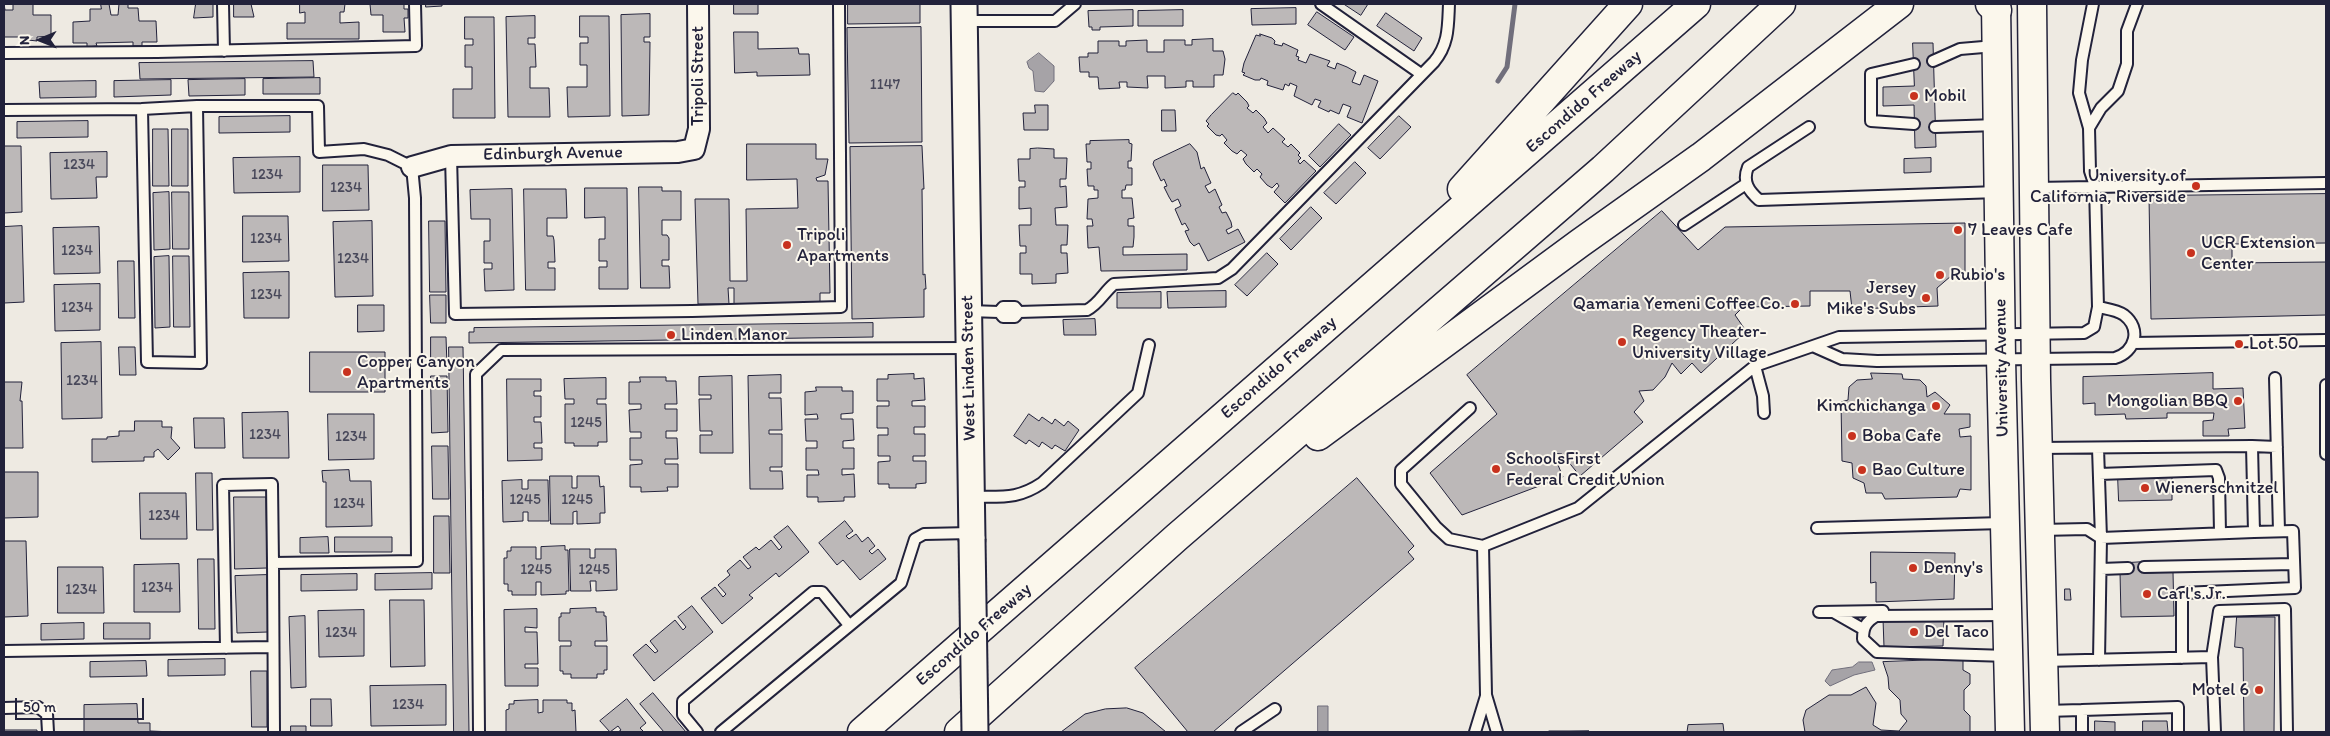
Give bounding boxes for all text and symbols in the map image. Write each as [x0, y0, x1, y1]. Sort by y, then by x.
north arrow [15, 15, 65, 65]
street label: Tripoli Street [687, 26, 709, 126]
text: N [16, 35, 33, 45]
street label: Escondido Freeway [1522, 46, 1646, 158]
house number: 1147 [870, 76, 900, 94]
place label: Mobil [1924, 85, 1966, 107]
marker: Mobil [1908, 90, 1920, 102]
street label: Edinburgh Avenue [483, 142, 623, 166]
house number: 1234 [63, 156, 95, 174]
place label: University of California, Riverside [2030, 165, 2186, 208]
house number: 1234 [251, 166, 283, 184]
house number: 1234 [330, 179, 362, 197]
marker: University of California, Riverside [2190, 180, 2202, 192]
place label: 7 Leaves Cafe [1968, 219, 2073, 241]
place label: Tripoli Apartments [797, 224, 889, 266]
marker: 7 Leaves Cafe [1952, 224, 1964, 236]
house number: 1234 [250, 230, 282, 248]
place label: UCR Extension Center [2201, 232, 2315, 274]
marker: Tripoli Apartments [781, 239, 793, 251]
house number: 1234 [61, 242, 93, 260]
marker: UCR Extension Center [2185, 247, 2197, 259]
house number: 1234 [337, 250, 369, 268]
place label: Rubio's [1950, 264, 2005, 286]
marker: Rubio's [1934, 269, 1946, 281]
place label: Jersey Mike's Subs [1827, 277, 1916, 320]
house number: 1234 [250, 286, 282, 304]
marker: Jersey Mike's Subs [1920, 292, 1932, 304]
place label: Qamaria Yemeni Coffee Co. [1573, 293, 1785, 315]
street label: West Linden Street [957, 295, 981, 441]
marker: Qamaria Yemeni Coffee Co. [1789, 298, 1801, 310]
street label: University Avenue [1990, 298, 2014, 438]
house number: 1234 [61, 299, 93, 317]
street label: Escondido Freeway [1217, 312, 1341, 424]
place label: Regency Theater- University Village [1632, 321, 1767, 364]
place label: Linden Manor [681, 324, 787, 346]
marker: Linden Manor [665, 329, 677, 341]
place label: Lot 50 [2249, 333, 2299, 355]
marker: Regency Theater- University Village [1616, 336, 1628, 348]
marker: Lot 50 [2233, 338, 2245, 350]
place label: Copper Canyon Apartments [357, 351, 475, 394]
marker: Copper Canyon Apartments [341, 366, 353, 378]
house number: 1234 [66, 372, 98, 390]
place label: Mongolian BBQ [2107, 390, 2228, 412]
place label: Kimchichanga [1817, 395, 1926, 417]
marker: Mongolian BBQ [2232, 395, 2244, 407]
marker: Kimchichanga [1930, 400, 1942, 412]
house number: 1245 [570, 414, 602, 432]
place label: Boba Cafe [1862, 425, 1941, 447]
house number: 1234 [249, 426, 281, 444]
house number: 1234 [335, 428, 367, 446]
marker: Boba Cafe [1846, 430, 1858, 442]
place label: SchoolsFirst Federal Credit Union [1506, 448, 1665, 490]
place label: Bao Culture [1872, 459, 1965, 481]
marker: SchoolsFirst Federal Credit Union [1490, 463, 1502, 475]
marker: Bao Culture [1856, 464, 1868, 476]
place label: Wienerschnitzel [2155, 477, 2278, 499]
marker: Wienerschnitzel [2139, 482, 2151, 494]
house number: 1245 [509, 491, 541, 509]
house number: 1245 [561, 491, 593, 509]
house number: 1234 [333, 495, 365, 513]
house number: 1234 [148, 507, 180, 525]
place label: Denny's [1923, 557, 1983, 579]
house number: 1245 [520, 561, 552, 579]
house number: 1245 [578, 561, 610, 579]
marker: Denny's [1907, 562, 1919, 574]
house number: 1234 [141, 579, 173, 597]
street label: Escondido Freeway [912, 579, 1036, 691]
house number: 1234 [65, 581, 97, 599]
place label: Carl's Jr. [2157, 583, 2226, 605]
marker: Carl's Jr. [2141, 588, 2153, 600]
place label: Del Taco [1924, 621, 1989, 643]
house number: 1234 [325, 624, 357, 642]
marker: Del Taco [1908, 626, 1920, 638]
place label: Motel 6 [2192, 679, 2249, 701]
marker: Motel 6 [2253, 684, 2265, 696]
scale bar [18, 688, 146, 720]
house number: 1234 [392, 696, 424, 714]
text: 50 m [23, 698, 56, 716]

